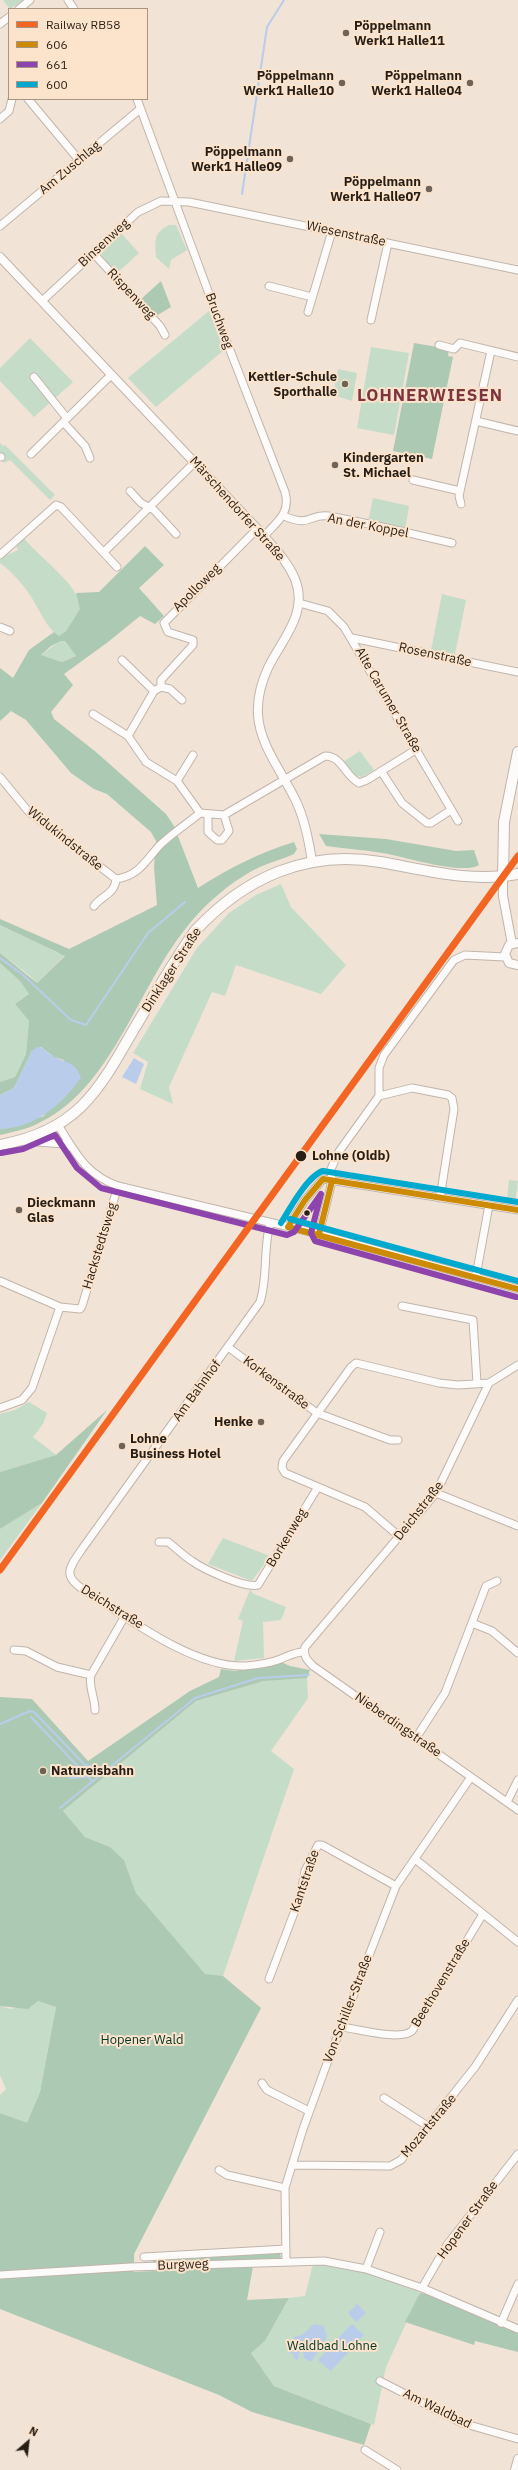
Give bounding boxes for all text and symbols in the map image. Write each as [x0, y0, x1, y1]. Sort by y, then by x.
legend [8, 8, 148, 100]
text: Railway RB58 [46, 17, 120, 32]
place label: Pöppelmann Werk1 Halle11 [354, 18, 445, 49]
marker: Pöppelmann Werk1 Halle11 [341, 28, 351, 38]
text: 606 [46, 37, 68, 52]
text: 661 [46, 57, 68, 72]
place label: Pöppelmann Werk1 Halle10 [243, 68, 334, 99]
place label: Pöppelmann Werk1 Halle04 [371, 68, 462, 99]
text: 600 [46, 77, 68, 92]
marker: Pöppelmann Werk1 Halle10 [337, 78, 347, 88]
marker: Pöppelmann Werk1 Halle04 [465, 78, 475, 88]
street label: Am Zuschlag [36, 138, 104, 198]
place label: Pöppelmann Werk1 Halle09 [191, 144, 282, 175]
marker: Pöppelmann Werk1 Halle09 [285, 154, 295, 164]
place label: Pöppelmann Werk1 Halle07 [330, 174, 421, 205]
marker: Pöppelmann Werk1 Halle07 [424, 184, 434, 194]
street label: Binsenweg [75, 216, 133, 270]
street label: Wiesenstraße [305, 218, 387, 250]
street label: Rispenweg [104, 265, 158, 323]
street label: Bruchweg [202, 291, 236, 351]
place label: Kettler-Schule Sporthalle [248, 369, 337, 400]
marker: Kettler-Schule Sporthalle [340, 379, 350, 389]
district label: LOHNERWIESEN [357, 386, 503, 406]
place label: Kindergarten St. Michael [343, 450, 424, 481]
street label: Märschendorfer Straße [186, 454, 288, 564]
marker: Kindergarten St. Michael [330, 460, 340, 470]
street label: An der Koppel [326, 510, 410, 542]
street label: Apolloweg [170, 561, 224, 615]
street label: Rosenstraße [397, 640, 473, 670]
street label: Alte Carumer Straße [351, 644, 425, 756]
street label: Widukindstraße [24, 804, 106, 874]
street label: Dinklager Straße [139, 925, 205, 1015]
place label: Lohne (Oldb) [312, 1148, 390, 1164]
marker: Lohne (Oldb) [294, 1149, 308, 1163]
place label: Dieckmann Glas [27, 1195, 96, 1226]
street label: Hackstedtsweg [79, 1201, 121, 1291]
marker: Dieckmann Glas [14, 1205, 24, 1215]
unlabelled marker [302, 1208, 312, 1218]
street label: Korkenstraße [240, 1353, 312, 1413]
street label: Am Bahnhof [170, 1357, 224, 1425]
place label: Henke [214, 1414, 253, 1430]
marker: Henke [256, 1417, 266, 1427]
place label: Lohne Business Hotel [130, 1431, 221, 1462]
marker: Lohne Business Hotel [117, 1441, 127, 1451]
street label: Deichstraße [391, 1478, 447, 1544]
street label: Borkenweg [263, 1506, 311, 1570]
street label: Deichstraße [78, 1582, 146, 1632]
street label: Nieberdingstraße [352, 1689, 444, 1761]
place label: Natureisbahn [51, 1763, 134, 1779]
marker: Natureisbahn [38, 1766, 48, 1776]
street label: Kantstraße [287, 1848, 323, 1914]
street label: Beethovenstraße [408, 1936, 474, 2030]
street label: Von-Schiller-Straße [320, 1953, 376, 2065]
park label: Hopener Wald [101, 2032, 183, 2048]
street label: Mozartstraße [398, 2091, 460, 2161]
street label: Hopener Straße [434, 2178, 502, 2262]
street label: Burgweg [157, 2256, 209, 2274]
park label: Waldbad Lohne [287, 2338, 377, 2354]
street label: Am Waldbad [400, 2386, 474, 2432]
north arrow [8, 2422, 48, 2462]
text: N [27, 2423, 40, 2439]

